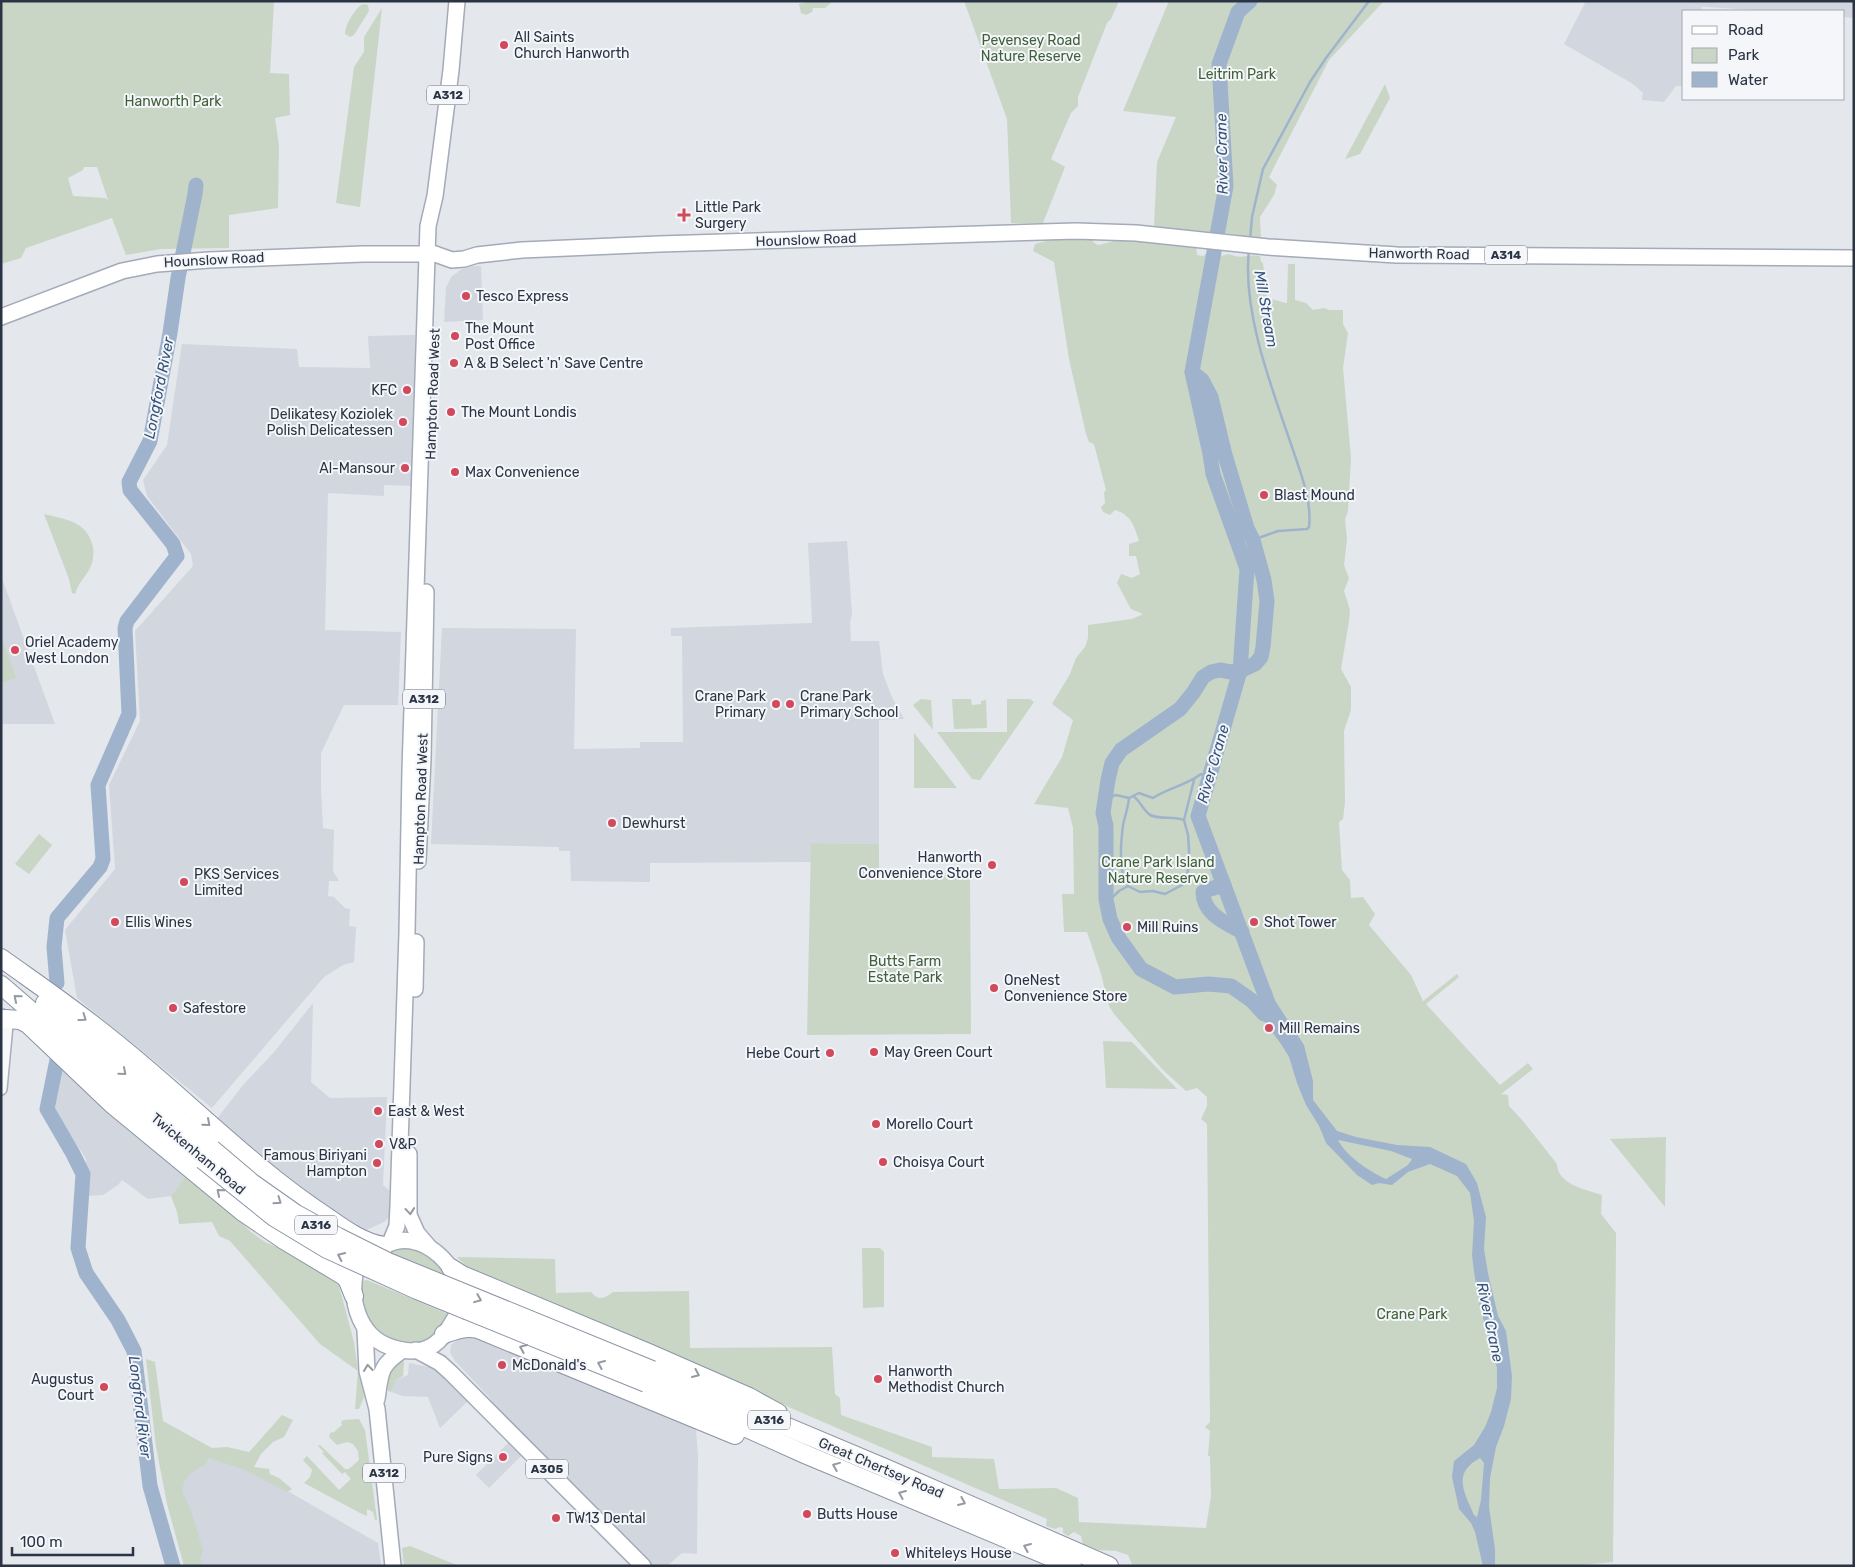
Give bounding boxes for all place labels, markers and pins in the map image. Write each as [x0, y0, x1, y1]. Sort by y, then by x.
place label: All Saints Church Hanworth [514, 29, 630, 62]
marker: All Saints Church Hanworth [498, 39, 510, 51]
place label: Little Park Surgery [695, 199, 762, 232]
marker: Little Park Surgery [677, 208, 691, 222]
place label: Tesco Express [476, 288, 569, 305]
marker: Tesco Express [460, 290, 472, 302]
place label: The Mount Post Office [465, 320, 535, 353]
marker: The Mount Post Office [449, 330, 461, 342]
place label: A & B Select 'n' Save Centre [464, 355, 644, 372]
marker: A & B Select 'n' Save Centre [448, 357, 460, 369]
place label: KFC [371, 382, 397, 399]
marker: KFC [401, 384, 413, 396]
place label: The Mount Londis [461, 404, 577, 421]
place label: Delikatesy Koziolek Polish Delicatessen [267, 406, 394, 439]
marker: The Mount Londis [445, 406, 457, 418]
marker: Delikatesy Koziolek Polish Delicatessen [397, 416, 409, 428]
place label: Al-Mansour [319, 460, 396, 477]
marker: Al-Mansour [399, 462, 411, 474]
place label: Max Convenience [465, 464, 580, 481]
marker: Max Convenience [449, 466, 461, 478]
place label: Blast Mound [1274, 487, 1355, 504]
marker: Blast Mound [1258, 489, 1270, 501]
place label: Oriel Academy West London [25, 634, 119, 667]
marker: Oriel Academy West London [9, 644, 21, 656]
place label: Crane Park Primary [695, 688, 767, 721]
place label: Crane Park Primary School [800, 688, 898, 721]
marker: Crane Park Primary [770, 698, 782, 710]
marker: Crane Park Primary School [784, 698, 796, 710]
place label: Dewhurst [622, 815, 686, 832]
marker: Dewhurst [606, 817, 618, 829]
place label: Hanworth Convenience Store [859, 849, 982, 882]
marker: Hanworth Convenience Store [986, 859, 998, 871]
place label: PKS Services Limited [194, 866, 279, 899]
marker: PKS Services Limited [178, 876, 190, 888]
place label: Ellis Wines [125, 914, 192, 931]
place label: Shot Tower [1264, 914, 1337, 931]
marker: Ellis Wines [109, 916, 121, 928]
marker: Shot Tower [1248, 916, 1260, 928]
place label: Mill Ruins [1137, 919, 1198, 936]
marker: Mill Ruins [1121, 921, 1133, 933]
place label: OneNest Convenience Store [1004, 972, 1128, 1005]
marker: OneNest Convenience Store [988, 982, 1000, 994]
place label: Safestore [183, 1000, 246, 1017]
marker: Safestore [167, 1002, 179, 1014]
place label: Mill Remains [1279, 1020, 1360, 1037]
marker: Mill Remains [1263, 1022, 1275, 1034]
place label: May Green Court [884, 1044, 993, 1061]
place label: Hebe Court [746, 1045, 821, 1062]
marker: May Green Court [868, 1046, 880, 1058]
marker: Hebe Court [824, 1047, 836, 1059]
place label: East & West [388, 1103, 465, 1120]
marker: East & West [372, 1105, 384, 1117]
place label: Morello Court [886, 1116, 974, 1133]
marker: Morello Court [870, 1118, 882, 1130]
place label: V&P [389, 1136, 417, 1153]
marker: V&P [373, 1138, 385, 1150]
place label: Famous Biriyani Hampton [264, 1147, 367, 1180]
place label: Choisya Court [893, 1154, 985, 1171]
marker: Choisya Court [877, 1156, 889, 1168]
marker: Famous Biriyani Hampton [371, 1157, 383, 1169]
place label: McDonald's [512, 1357, 586, 1374]
marker: McDonald's [496, 1359, 508, 1371]
place label: Hanworth Methodist Church [888, 1363, 1004, 1396]
place label: Augustus Court [31, 1371, 95, 1404]
marker: Hanworth Methodist Church [872, 1373, 884, 1385]
marker: Augustus Court [98, 1381, 110, 1393]
place label: Pure Signs [423, 1449, 493, 1466]
marker: Pure Signs [497, 1451, 509, 1463]
place label: Butts House [817, 1506, 898, 1523]
marker: Butts House [801, 1508, 813, 1520]
place label: TW13 Dental [566, 1510, 646, 1527]
marker: TW13 Dental [550, 1512, 562, 1524]
place label: Whiteleys House [905, 1545, 1012, 1562]
marker: Whiteleys House [889, 1547, 901, 1559]

